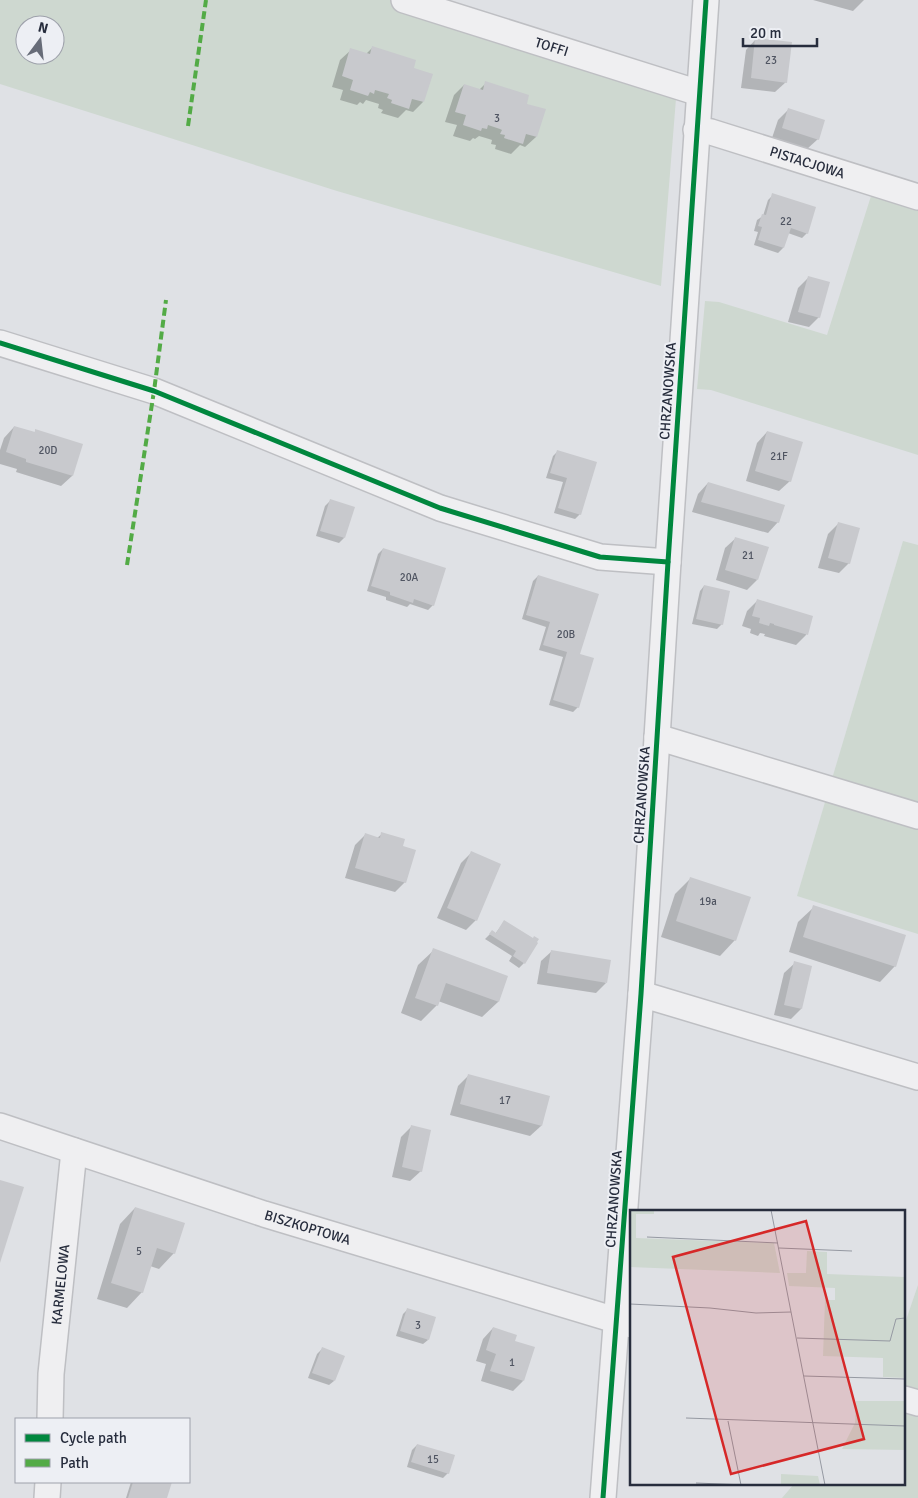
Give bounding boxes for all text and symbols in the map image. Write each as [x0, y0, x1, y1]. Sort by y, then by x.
north arrow [15, 15, 65, 65]
scale bar [743, 15, 817, 47]
text: N [36, 18, 50, 37]
text: 20 m [750, 24, 781, 42]
street label: TOFFI [533, 33, 571, 60]
house number: 23 [765, 54, 777, 67]
house number: 3 [494, 112, 500, 125]
street label: PISTACJOWA [768, 142, 847, 182]
house number: 22 [780, 215, 792, 228]
street label: CHRZANOWSKA [656, 341, 680, 440]
house number: 20D [38, 444, 58, 457]
house number: 21F [770, 450, 788, 463]
house number: 21 [742, 549, 754, 562]
house number: 20A [400, 571, 419, 584]
house number: 20B [557, 628, 576, 641]
street label: CHRZANOWSKA [630, 745, 654, 844]
house number: 19a [699, 895, 717, 908]
house number: 17 [499, 1094, 511, 1107]
street label: CHRZANOWSKA [602, 1149, 626, 1248]
street label: BISZKOPTOWA [263, 1206, 353, 1248]
inset map [630, 1210, 906, 1486]
street label: KARMELOWA [48, 1243, 73, 1326]
house number: 5 [136, 1245, 142, 1258]
house number: 3 [415, 1319, 421, 1332]
house number: 1 [509, 1356, 515, 1369]
legend [15, 1418, 190, 1483]
text: Cycle path [60, 1429, 127, 1447]
house number: 15 [427, 1453, 439, 1466]
text: Path [60, 1454, 89, 1472]

